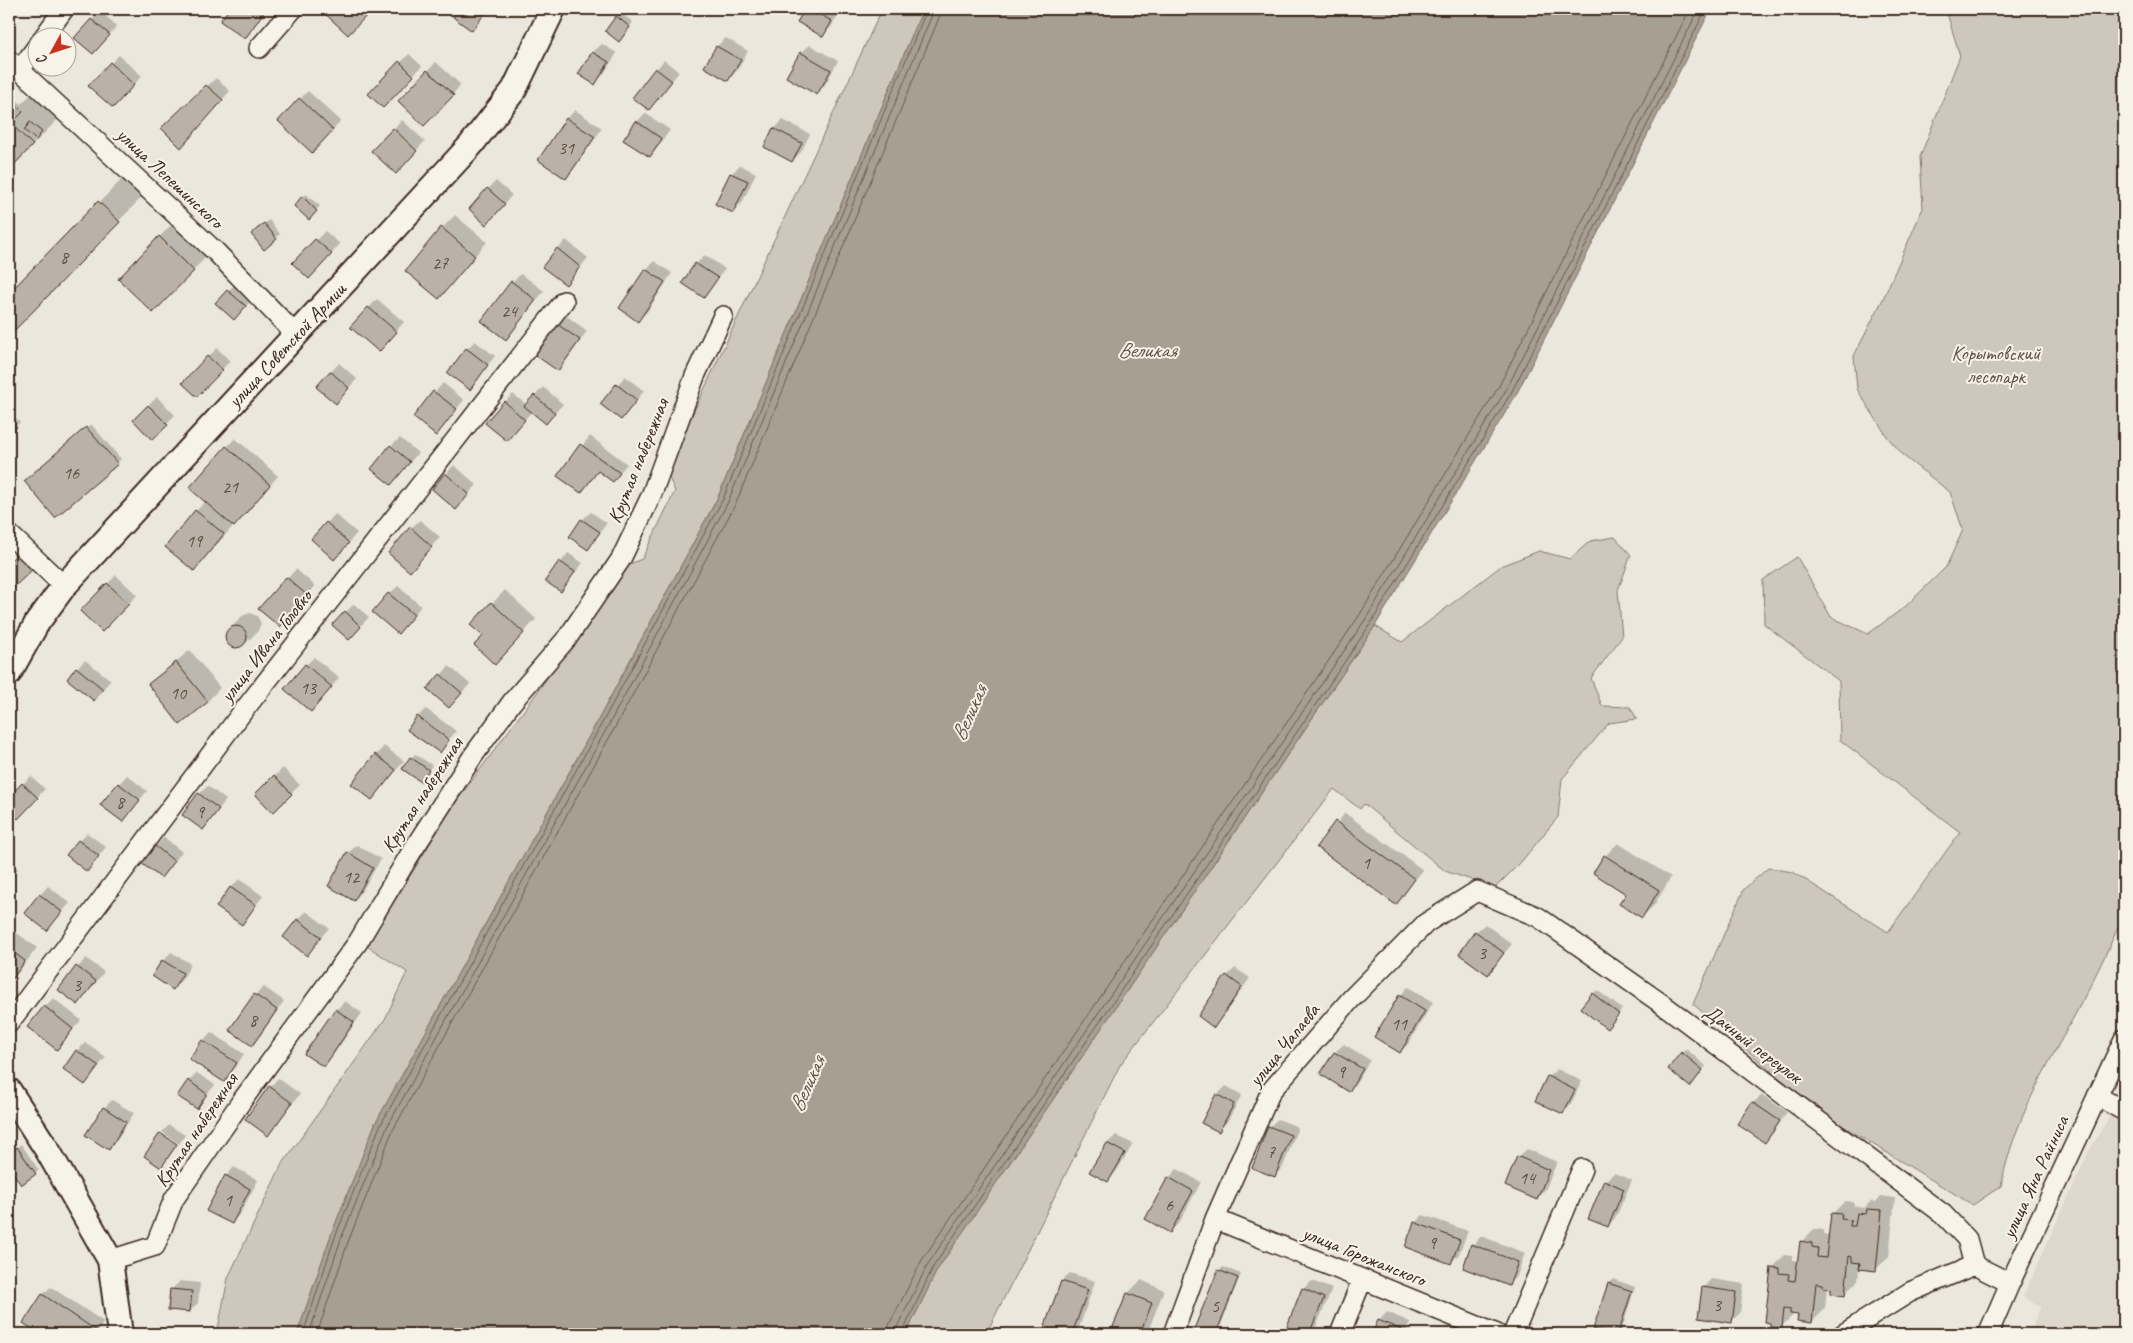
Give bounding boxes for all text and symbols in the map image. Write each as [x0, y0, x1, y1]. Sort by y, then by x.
north arrow [28, 28, 78, 78]
text: С [32, 50, 51, 68]
street label: улица Лепешинского [111, 121, 230, 235]
house number: 31 [558, 137, 575, 159]
house number: 8 [60, 246, 70, 268]
house number: 27 [432, 252, 449, 274]
street label: улица Советской Армии [222, 276, 352, 414]
house number: 24 [501, 300, 519, 322]
water label: Великая [1118, 337, 1178, 363]
park label: Корытовский лесопарк [1952, 341, 2042, 389]
street label: Крутая набережная [602, 394, 675, 527]
house number: 16 [63, 462, 80, 484]
house number: 21 [222, 476, 239, 498]
house number: 19 [186, 530, 204, 552]
street label: улица Ивана Головко [214, 583, 319, 708]
house number: 13 [300, 677, 318, 699]
water label: Великая [945, 679, 994, 745]
house number: 10 [170, 682, 188, 704]
street label: Крутая набережная [376, 731, 469, 857]
house number: 8 [116, 791, 126, 813]
house number: 9 [196, 801, 206, 823]
house number: 1 [1362, 852, 1371, 874]
house number: 12 [343, 866, 361, 888]
house number: 3 [1478, 942, 1488, 964]
house number: 3 [73, 974, 83, 996]
street label: улица Чапаева [1242, 998, 1326, 1092]
street label: Дачный переулок [1699, 999, 1808, 1090]
house number: 8 [249, 1009, 259, 1031]
house number: 11 [1391, 1013, 1408, 1035]
water label: Великая [783, 1050, 832, 1116]
house number: 9 [1337, 1061, 1347, 1083]
street label: Крутая набережная [149, 1067, 244, 1192]
street label: улица Яна Райниса [1995, 1110, 2075, 1243]
house number: 7 [1267, 1141, 1276, 1163]
house number: 14 [1519, 1167, 1537, 1189]
house number: 1 [224, 1189, 233, 1211]
house number: 6 [1165, 1194, 1174, 1216]
street label: улица Горожанского [1298, 1220, 1431, 1293]
house number: 9 [1428, 1232, 1438, 1254]
house number: 3 [1713, 1294, 1723, 1316]
house number: 5 [1211, 1295, 1220, 1317]

